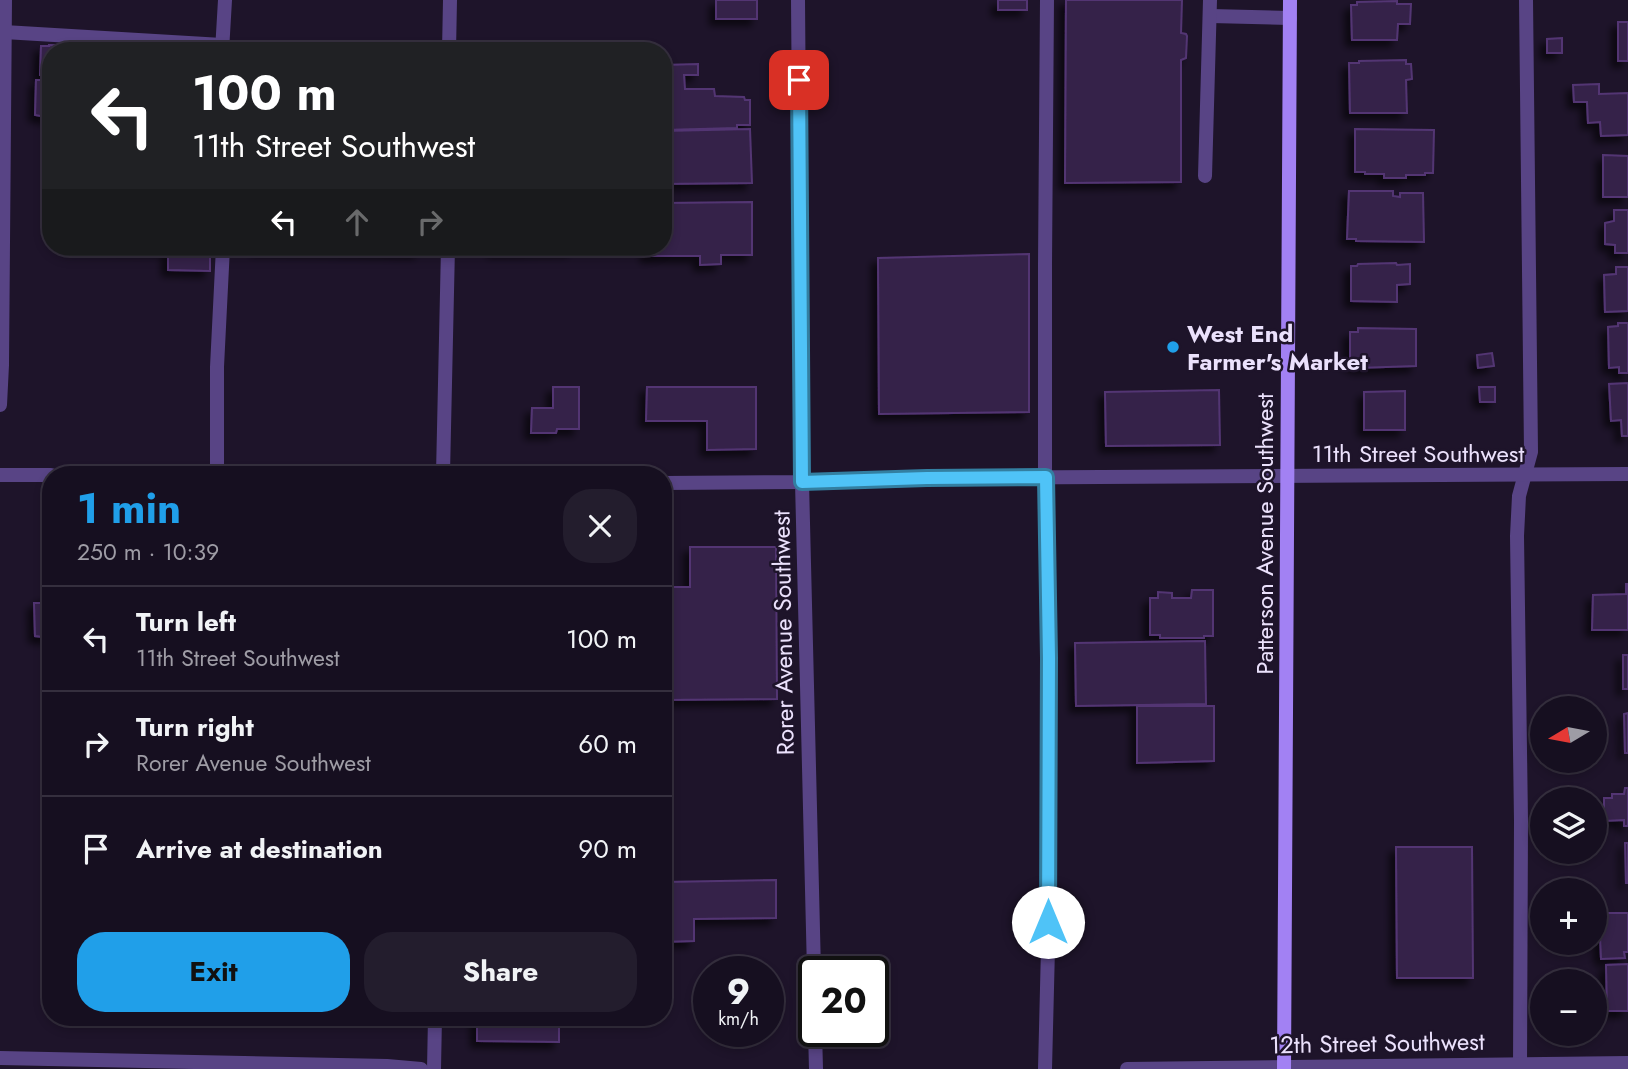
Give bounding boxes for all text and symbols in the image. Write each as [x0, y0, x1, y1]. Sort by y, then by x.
pin [769, 50, 829, 110]
text: 100 m [192, 58, 337, 128]
icon: arrive [780, 61, 818, 99]
icon: left [77, 70, 168, 161]
text: 11th Street Southwest [192, 123, 475, 169]
icon: left [265, 203, 303, 241]
icon: ahead [338, 203, 376, 241]
icon: right [411, 203, 449, 241]
place label: West End Farmer's Market [1187, 316, 1368, 379]
marker: West End Farmer's Market [1165, 339, 1181, 355]
street label: Patterson Avenue Southwest [1247, 393, 1282, 675]
street label: 11th Street Southwest [1312, 436, 1524, 471]
text: 1 min [77, 478, 181, 539]
button: close [563, 489, 637, 563]
street label: Rorer Avenue Southwest [763, 510, 803, 756]
text: 250 m · 10:39 [77, 535, 219, 569]
text: Turn left [136, 603, 236, 641]
icon: left [77, 620, 115, 658]
text: 100 m [566, 620, 637, 658]
text: 11th Street Southwest [136, 641, 340, 675]
north arrow [1530, 696, 1606, 774]
map controls [1530, 696, 1607, 1046]
text: Turn right [136, 708, 254, 746]
icon: right [77, 725, 115, 763]
text: 60 m [578, 725, 637, 763]
text: Rorer Avenue Southwest [136, 746, 371, 780]
button: layers [1530, 787, 1607, 864]
icon: arrive [77, 830, 115, 868]
text: Arrive at destination [136, 830, 383, 868]
text: 90 m [578, 830, 637, 868]
button: + [1530, 878, 1607, 955]
position arrow [1011, 885, 1085, 959]
button: Exit [77, 932, 350, 1012]
button: Share [364, 932, 637, 1012]
speed limit sign: 20 [798, 956, 889, 1047]
text: 9 [727, 967, 750, 1017]
button: − [1530, 969, 1607, 1046]
text: km/h [718, 1006, 759, 1032]
street label: 12th Street Southwest [1269, 1024, 1485, 1062]

